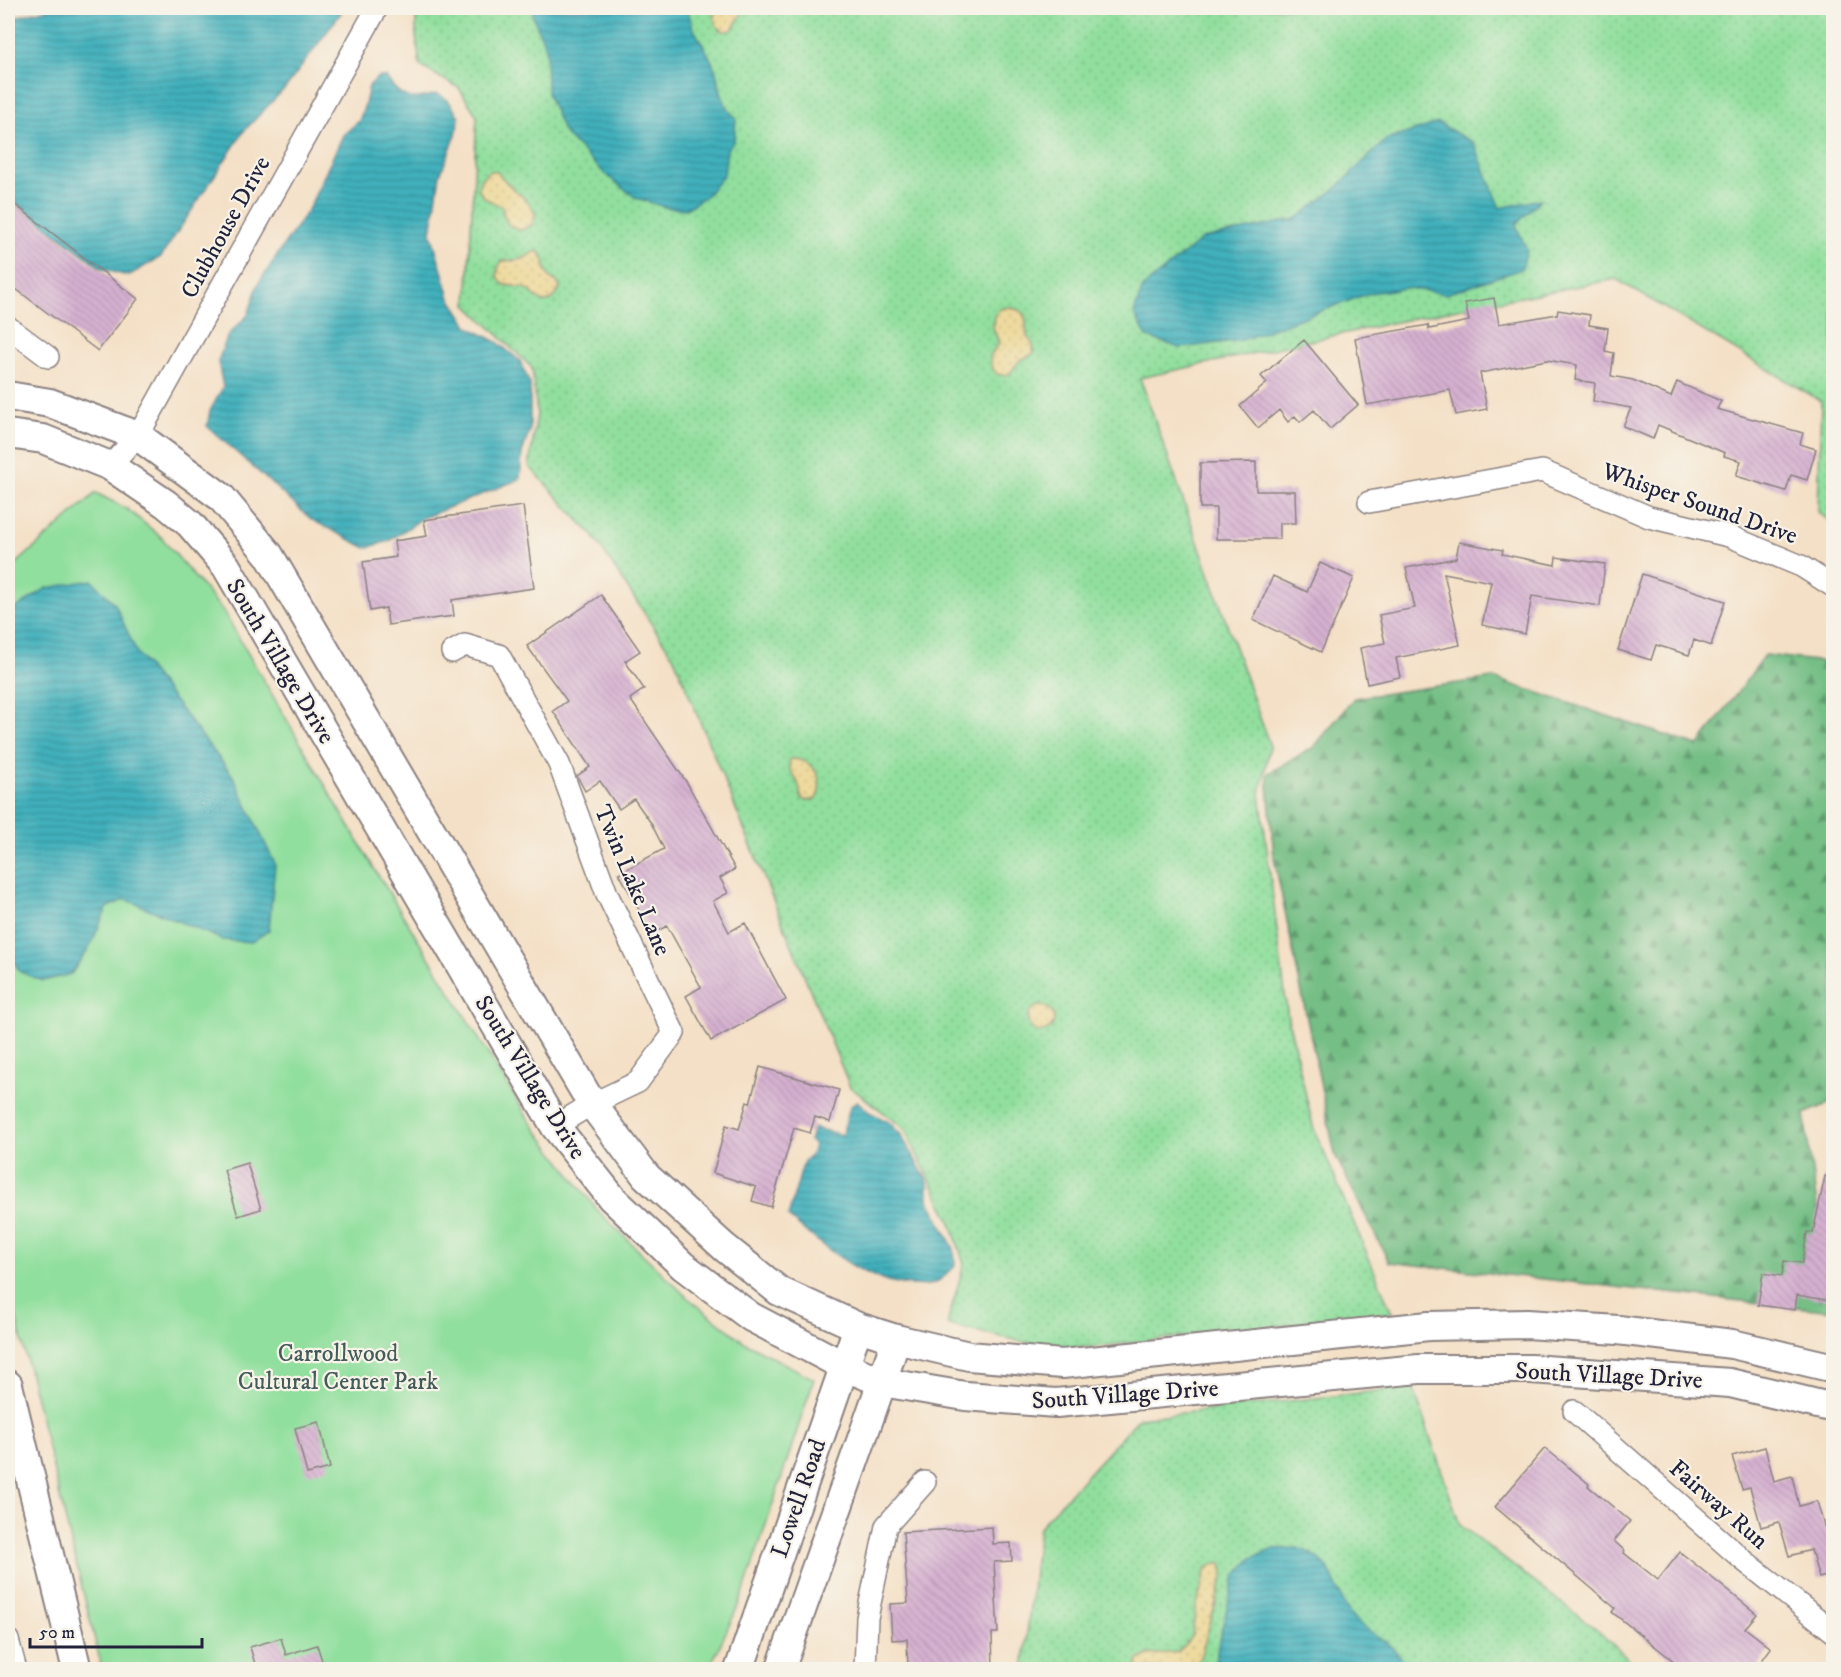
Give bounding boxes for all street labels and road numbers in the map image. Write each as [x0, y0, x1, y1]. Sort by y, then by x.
street label: Clubhouse Drive [174, 151, 277, 304]
street label: Whisper Sound Drive [1597, 456, 1801, 551]
street label: South Village Drive [219, 574, 341, 750]
street label: Twin Lake Lane [587, 800, 677, 960]
street label: South Village Drive [468, 990, 593, 1165]
street label: South Village Drive [1515, 1356, 1703, 1396]
street label: South Village Drive [1031, 1373, 1220, 1416]
street label: Lowell Road [765, 1435, 833, 1562]
street label: Fairway Run [1663, 1454, 1774, 1556]

